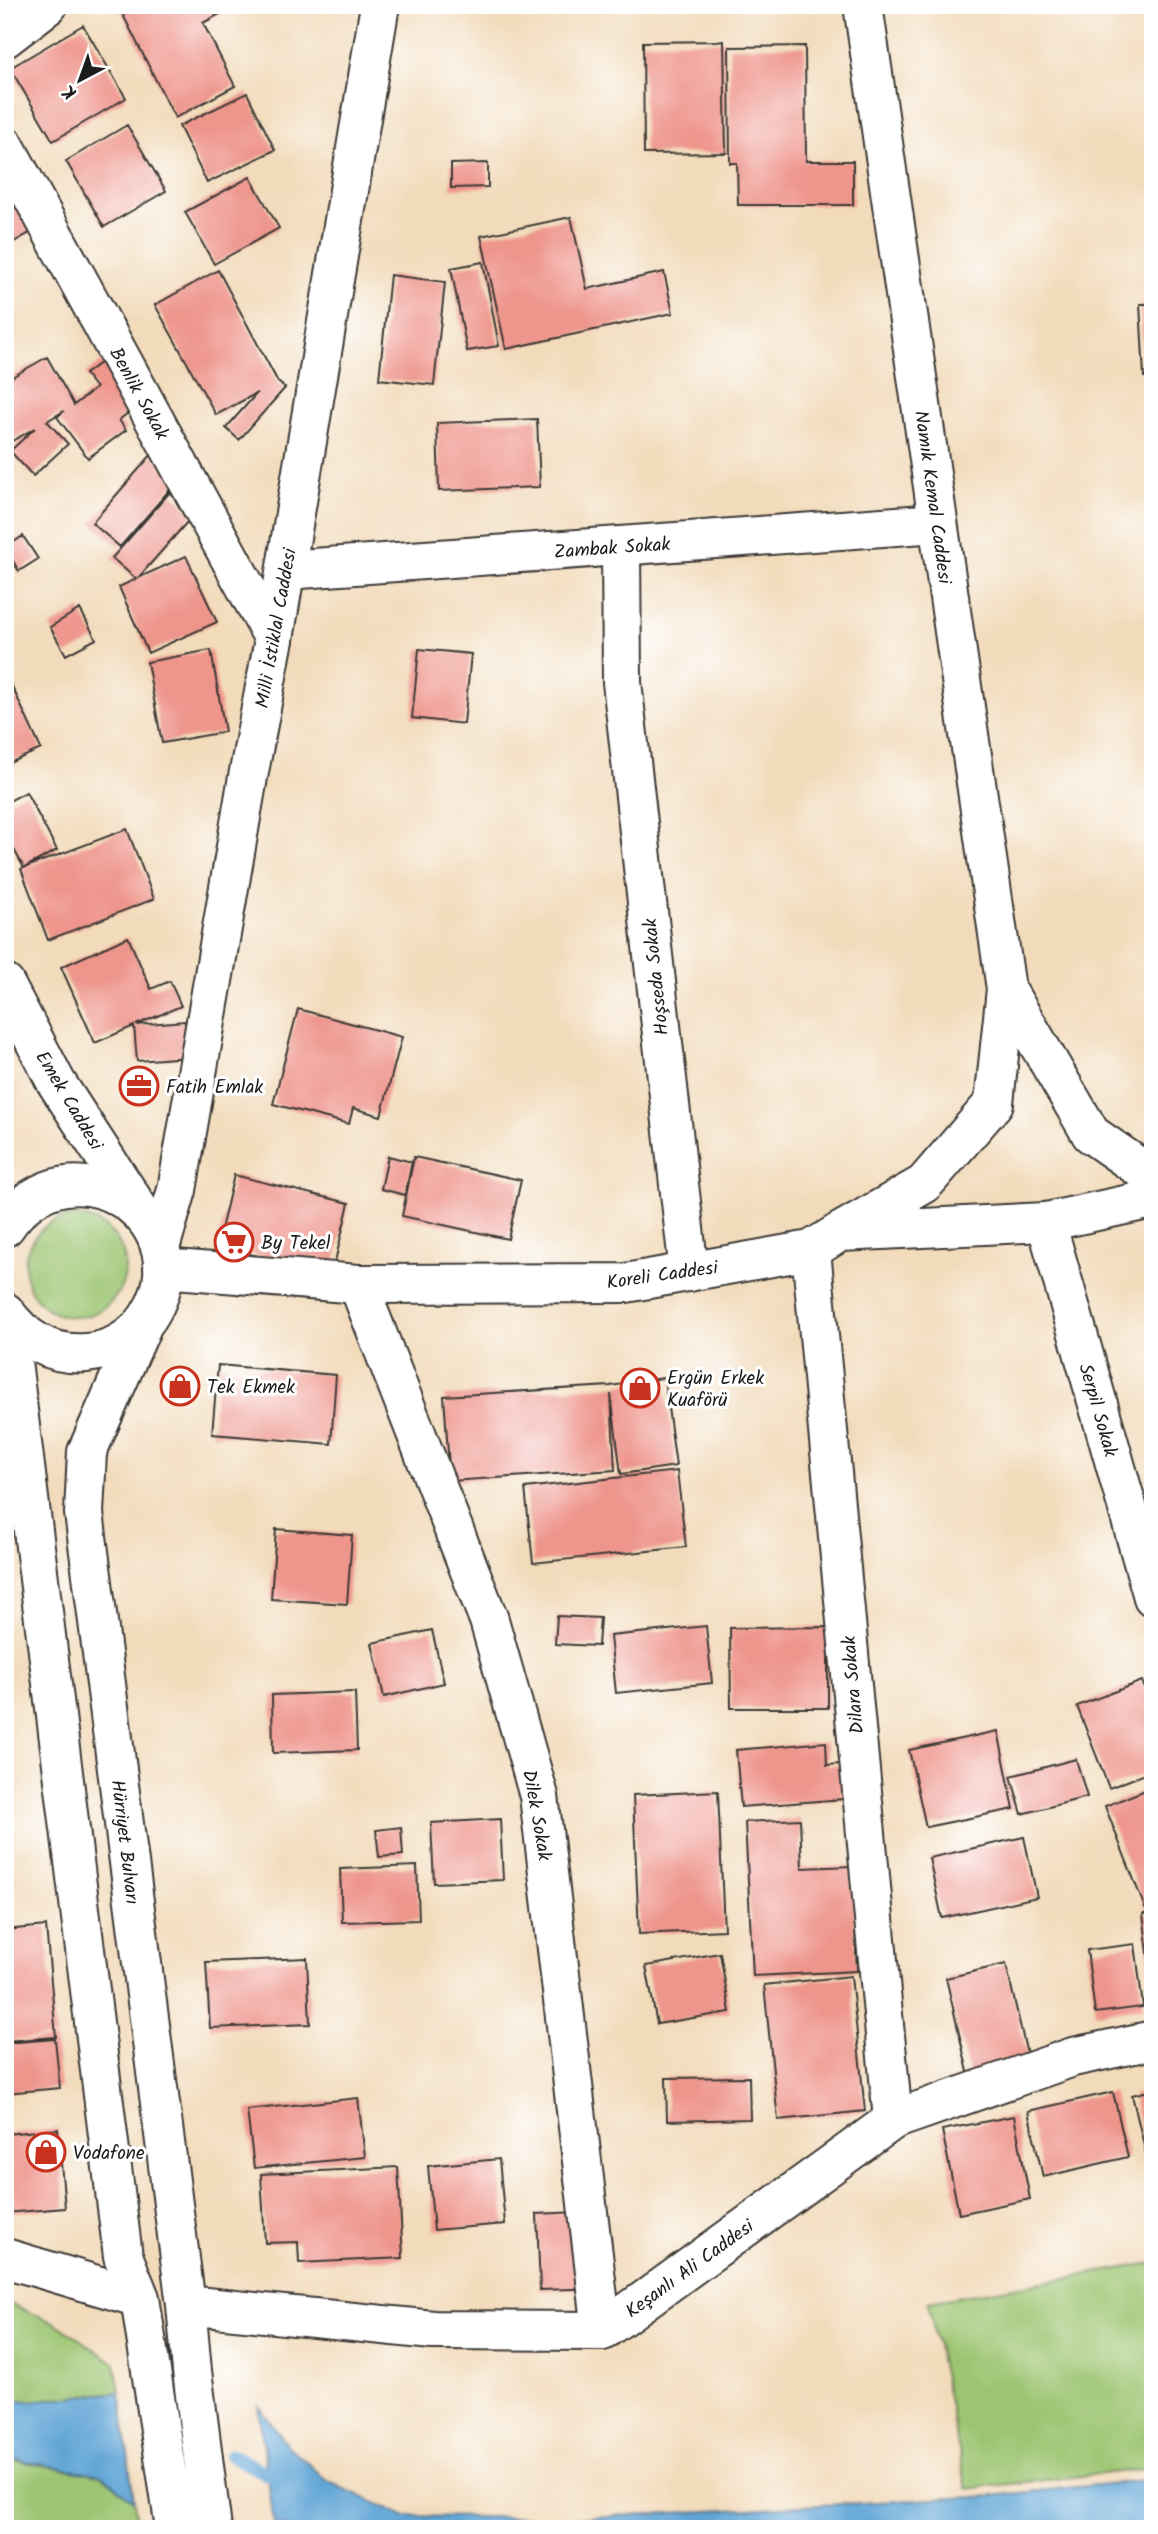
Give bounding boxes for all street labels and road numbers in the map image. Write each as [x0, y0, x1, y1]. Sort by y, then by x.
street label: Benlik Sokak [100, 342, 176, 446]
street label: Namık Kemal Caddesi [905, 409, 959, 587]
street label: Zambak Sokak [553, 530, 671, 568]
street label: Milli İstiklal Caddesi [248, 545, 306, 711]
street label: Hoşseda Sokak [636, 917, 678, 1037]
street label: Emek Caddesi [27, 1045, 111, 1158]
street label: Koreli Caddesi [605, 1253, 721, 1299]
street label: Serpil Sokak [1069, 1360, 1125, 1461]
street label: Dilara Sokak [835, 1634, 873, 1735]
street label: Dilek Sokak [513, 1767, 559, 1863]
street label: Hürriyet Bulvarı [101, 1778, 147, 1906]
street label: Keşanlı Ali Caddesi [620, 2212, 762, 2327]

